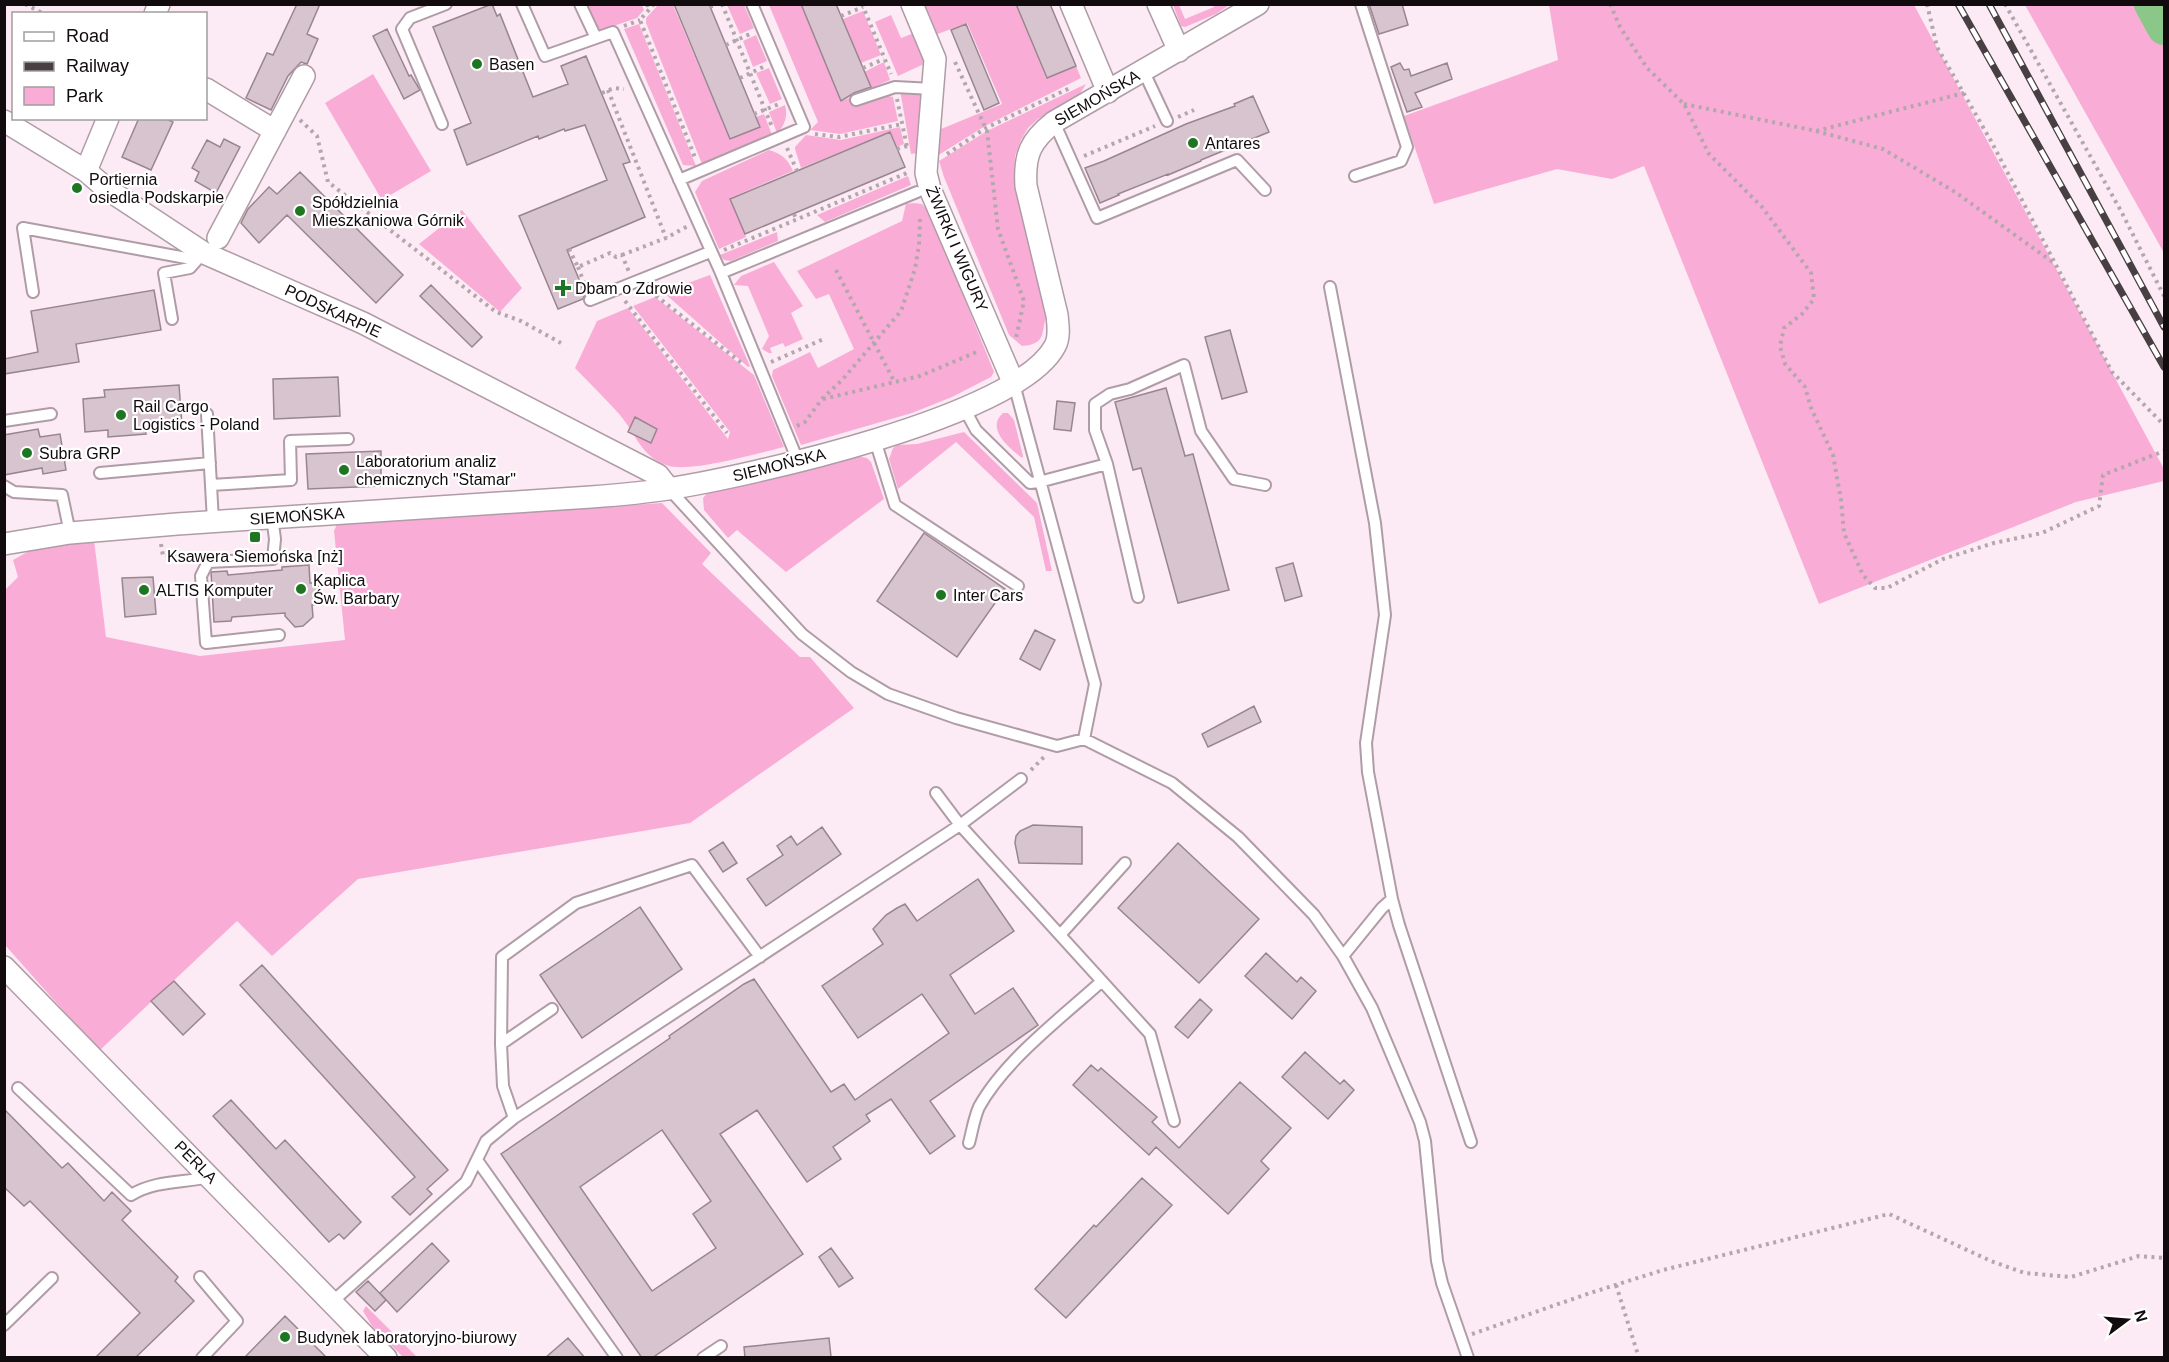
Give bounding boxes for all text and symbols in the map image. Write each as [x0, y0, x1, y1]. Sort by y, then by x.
legend [12, 12, 207, 120]
text: Road [66, 26, 109, 46]
text: Railway [66, 56, 129, 76]
place label: Basen [489, 56, 534, 73]
marker: Basen [470, 57, 484, 71]
street label: SIEMOŃSKA [1051, 66, 1143, 129]
text: Park [66, 86, 104, 106]
place label: Antares [1205, 135, 1260, 152]
marker: Antares [1186, 136, 1200, 150]
place label: Portiernia osiedla Podskarpie [89, 171, 224, 206]
marker: Portiernia osiedla Podskarpie [70, 181, 84, 195]
street label: ŻWIRKI I WIGURY [923, 183, 992, 315]
place label: Spółdzielnia Mieszkaniowa Górnik [312, 194, 465, 229]
marker: Spółdzielnia Mieszkaniowa Górnik [293, 204, 307, 218]
place label: Dbam o Zdrowie [575, 280, 692, 297]
street label: PODSKARPIE [282, 281, 384, 341]
marker: Dbam o Zdrowie [556, 281, 570, 295]
place label: Rail Cargo Logistics - Poland [133, 398, 259, 433]
marker: Rail Cargo Logistics - Poland [114, 408, 128, 422]
street label: SIEMOŃSKA [731, 444, 828, 485]
place label: Subra GRP [39, 445, 121, 462]
marker: Subra GRP [20, 446, 34, 460]
place label: Laboratorium analiz chemicznych "Stamar" [356, 453, 516, 488]
marker: Laboratorium analiz chemicznych "Stamar" [337, 463, 351, 477]
street label: SIEMOŃSKA [249, 503, 345, 528]
marker: Ksawera Siemońska [nż] [248, 530, 262, 544]
place label: Ksawera Siemońska [nż] [167, 548, 343, 565]
place label: Kaplica Św. Barbary [313, 572, 399, 607]
place label: ALTIS Komputer [156, 582, 274, 599]
marker: Kaplica Św. Barbary [294, 582, 308, 596]
marker: ALTIS Komputer [137, 583, 151, 597]
place label: Inter Cars [953, 587, 1023, 604]
marker: Inter Cars [934, 588, 948, 602]
street label: PERLA [171, 1137, 221, 1187]
north arrow [2097, 1290, 2157, 1350]
text: N [2131, 1308, 2151, 1324]
place label: Budynek laboratoryjno-biurowy [297, 1329, 517, 1346]
marker: Budynek laboratoryjno-biurowy [278, 1330, 292, 1344]

